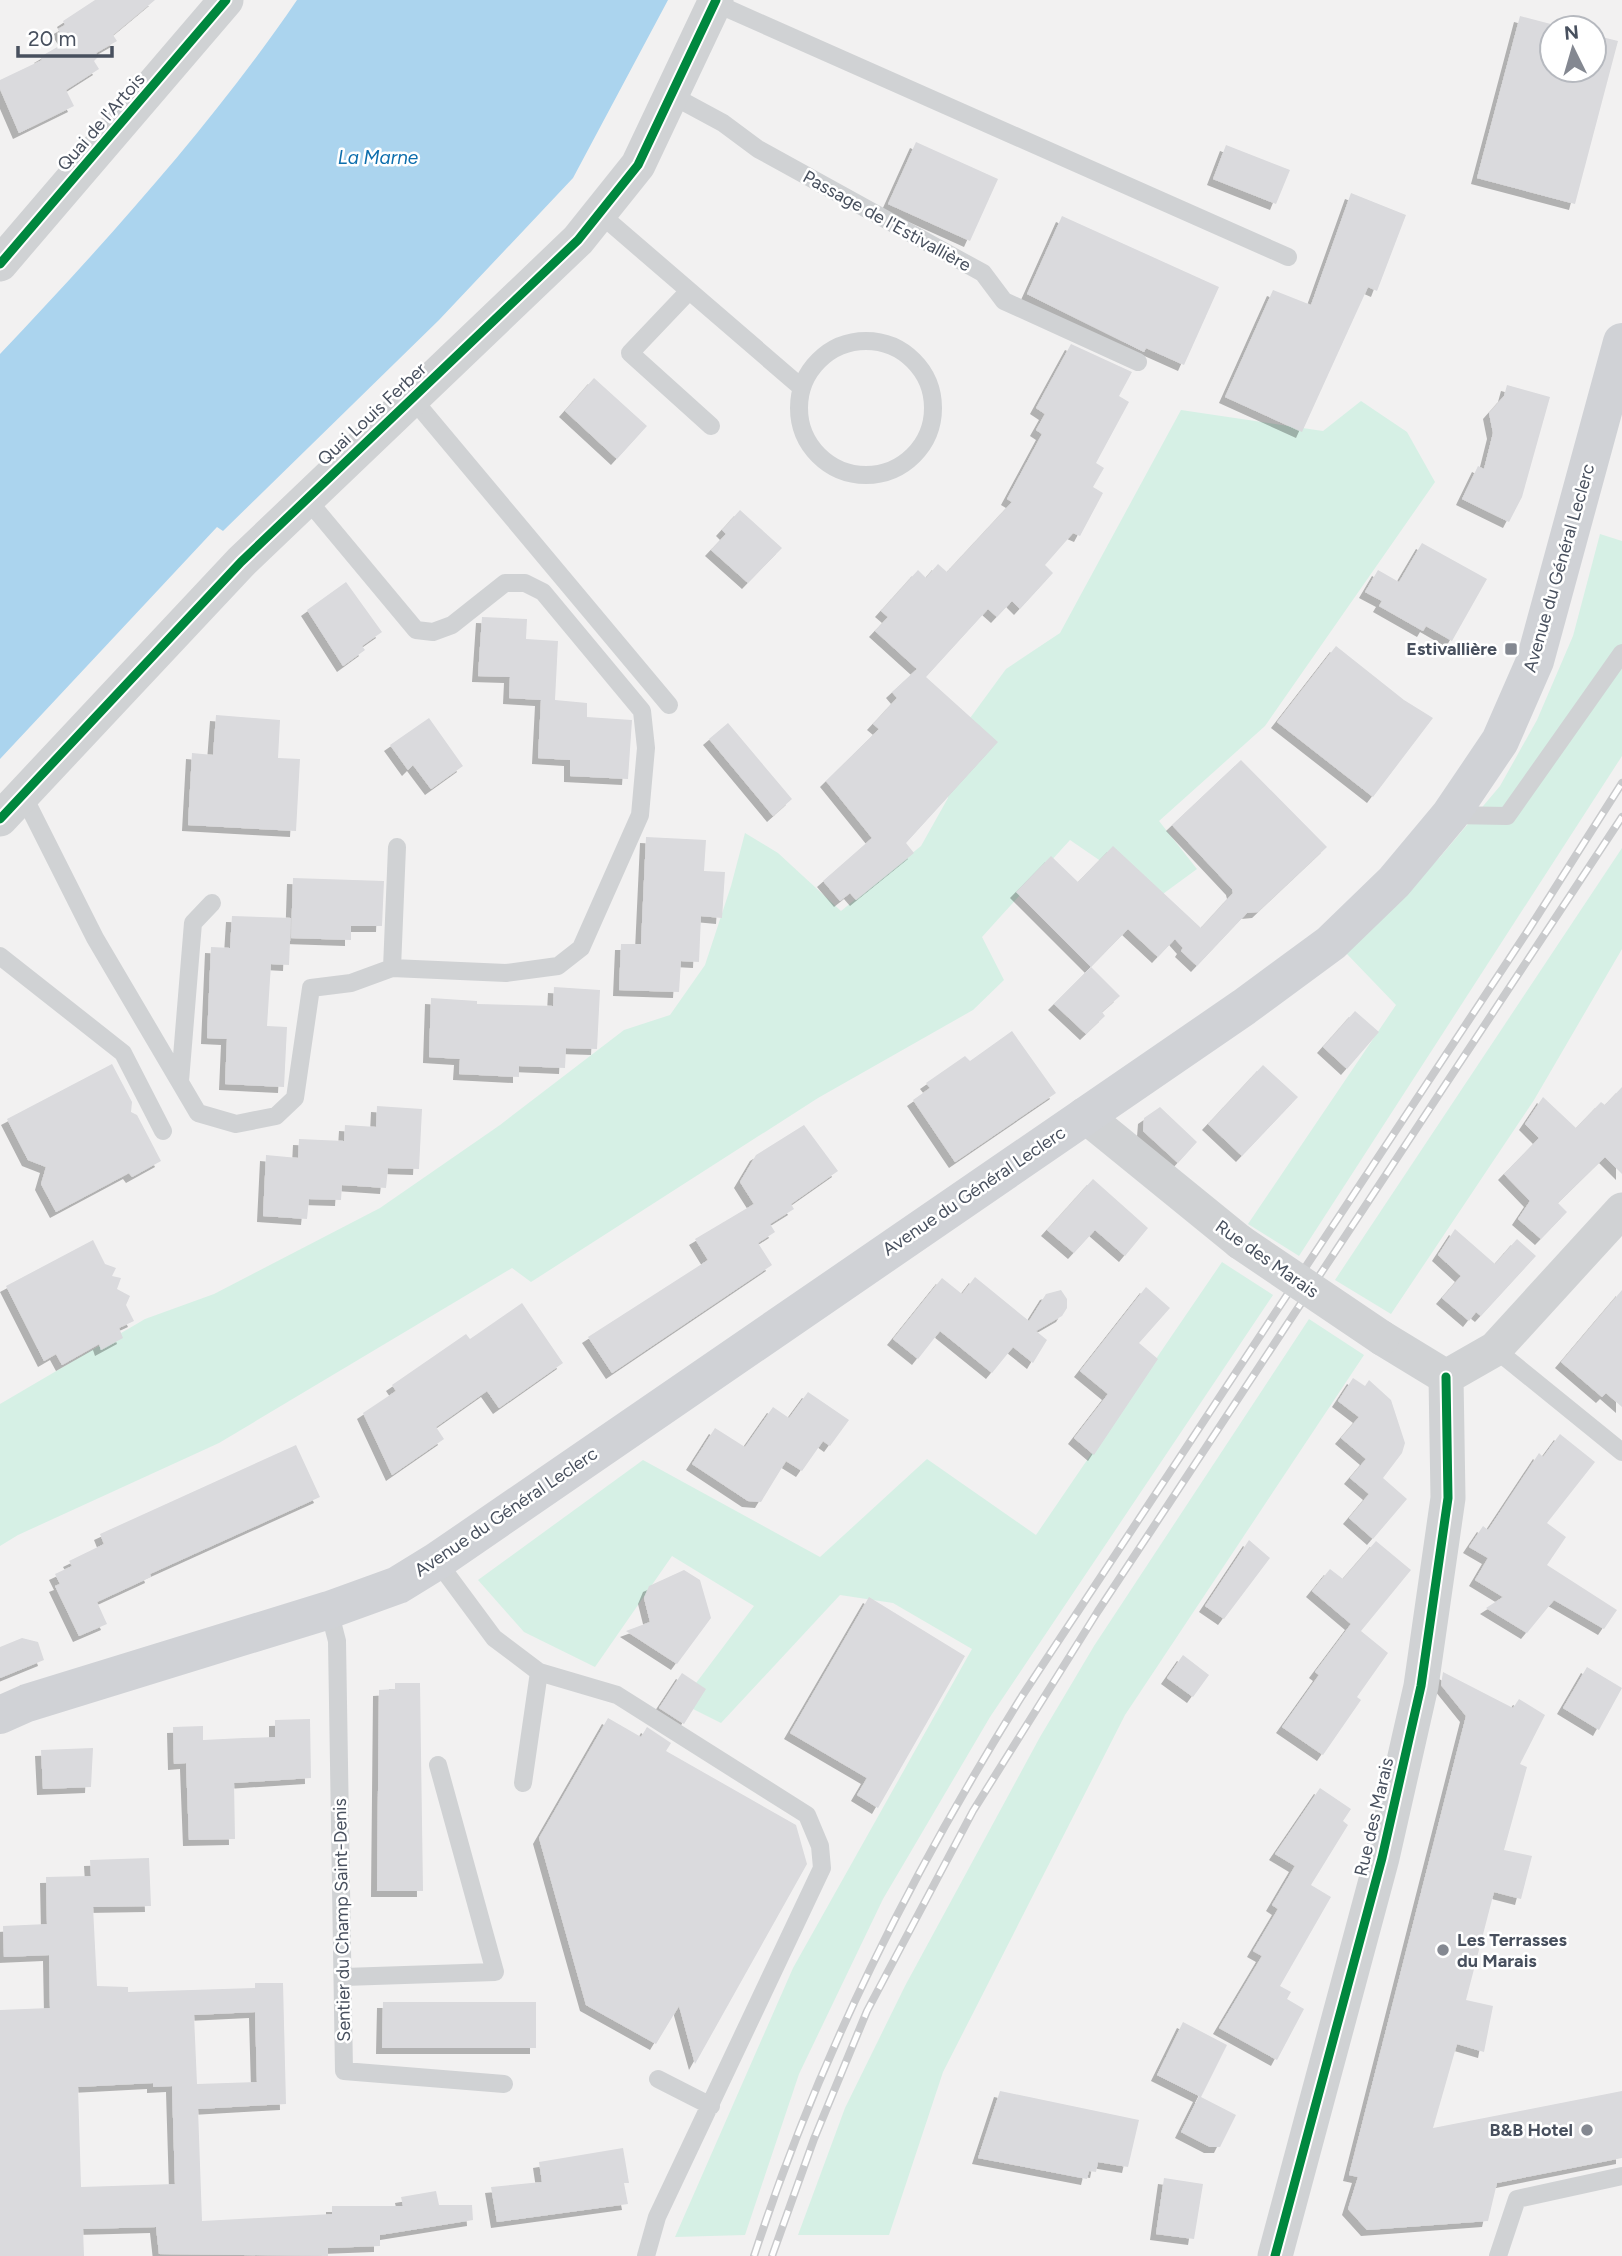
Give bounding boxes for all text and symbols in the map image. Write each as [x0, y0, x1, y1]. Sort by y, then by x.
scale bar [18, 14, 112, 58]
north arrow [1538, 14, 1608, 84]
text: N [1563, 20, 1580, 45]
text: 20 m [28, 26, 76, 51]
street label: Quai de l'Artois [53, 69, 149, 175]
water label: La Marne [338, 146, 419, 169]
street label: Passage de l'Estivallière [799, 166, 975, 276]
street label: Quai Louis Ferber [313, 358, 431, 470]
street label: Avenue du Général Leclerc [1519, 461, 1599, 675]
place label: Estivallière [1406, 638, 1497, 660]
marker: Estivallière [1503, 641, 1519, 657]
street label: Avenue du Général Leclerc [878, 1121, 1070, 1261]
street label: Rue des Marais [1211, 1215, 1323, 1303]
street label: Avenue du Général Leclerc [410, 1442, 602, 1582]
street label: Rue des Marais [1350, 1756, 1398, 1878]
street label: Sentier du Champ Saint-Denis [329, 1798, 355, 2042]
place label: Les Terrasses du Marais [1457, 1929, 1568, 1972]
marker: Les Terrasses du Marais [1435, 1942, 1451, 1958]
place label: B&B Hotel [1490, 2119, 1573, 2141]
marker: B&B Hotel [1579, 2122, 1595, 2138]

